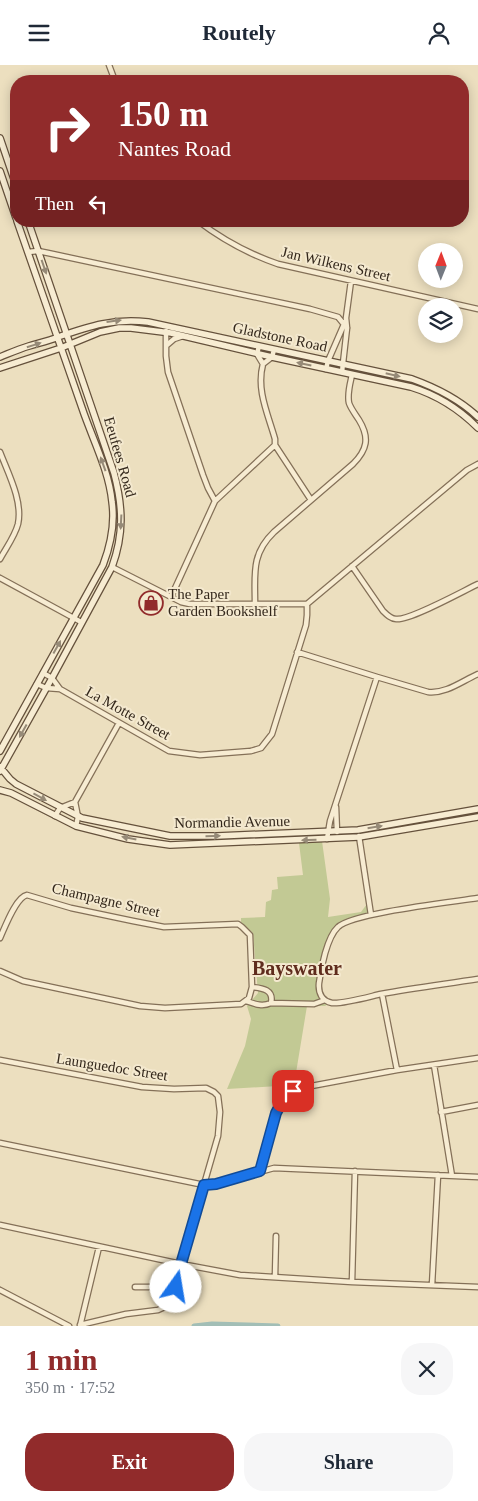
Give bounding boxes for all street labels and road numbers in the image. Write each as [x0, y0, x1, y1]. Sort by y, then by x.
street label: Jan Wilkens Street [280, 244, 393, 285]
street label: Gladstone Road [231, 319, 329, 355]
street label: Eeufees Road [101, 415, 139, 500]
street label: La Motte Street [83, 683, 174, 743]
street label: Normandie Avenue [174, 813, 290, 831]
street label: Champagne Street [50, 880, 162, 920]
street label: Launguedoc Street [55, 1050, 170, 1084]

